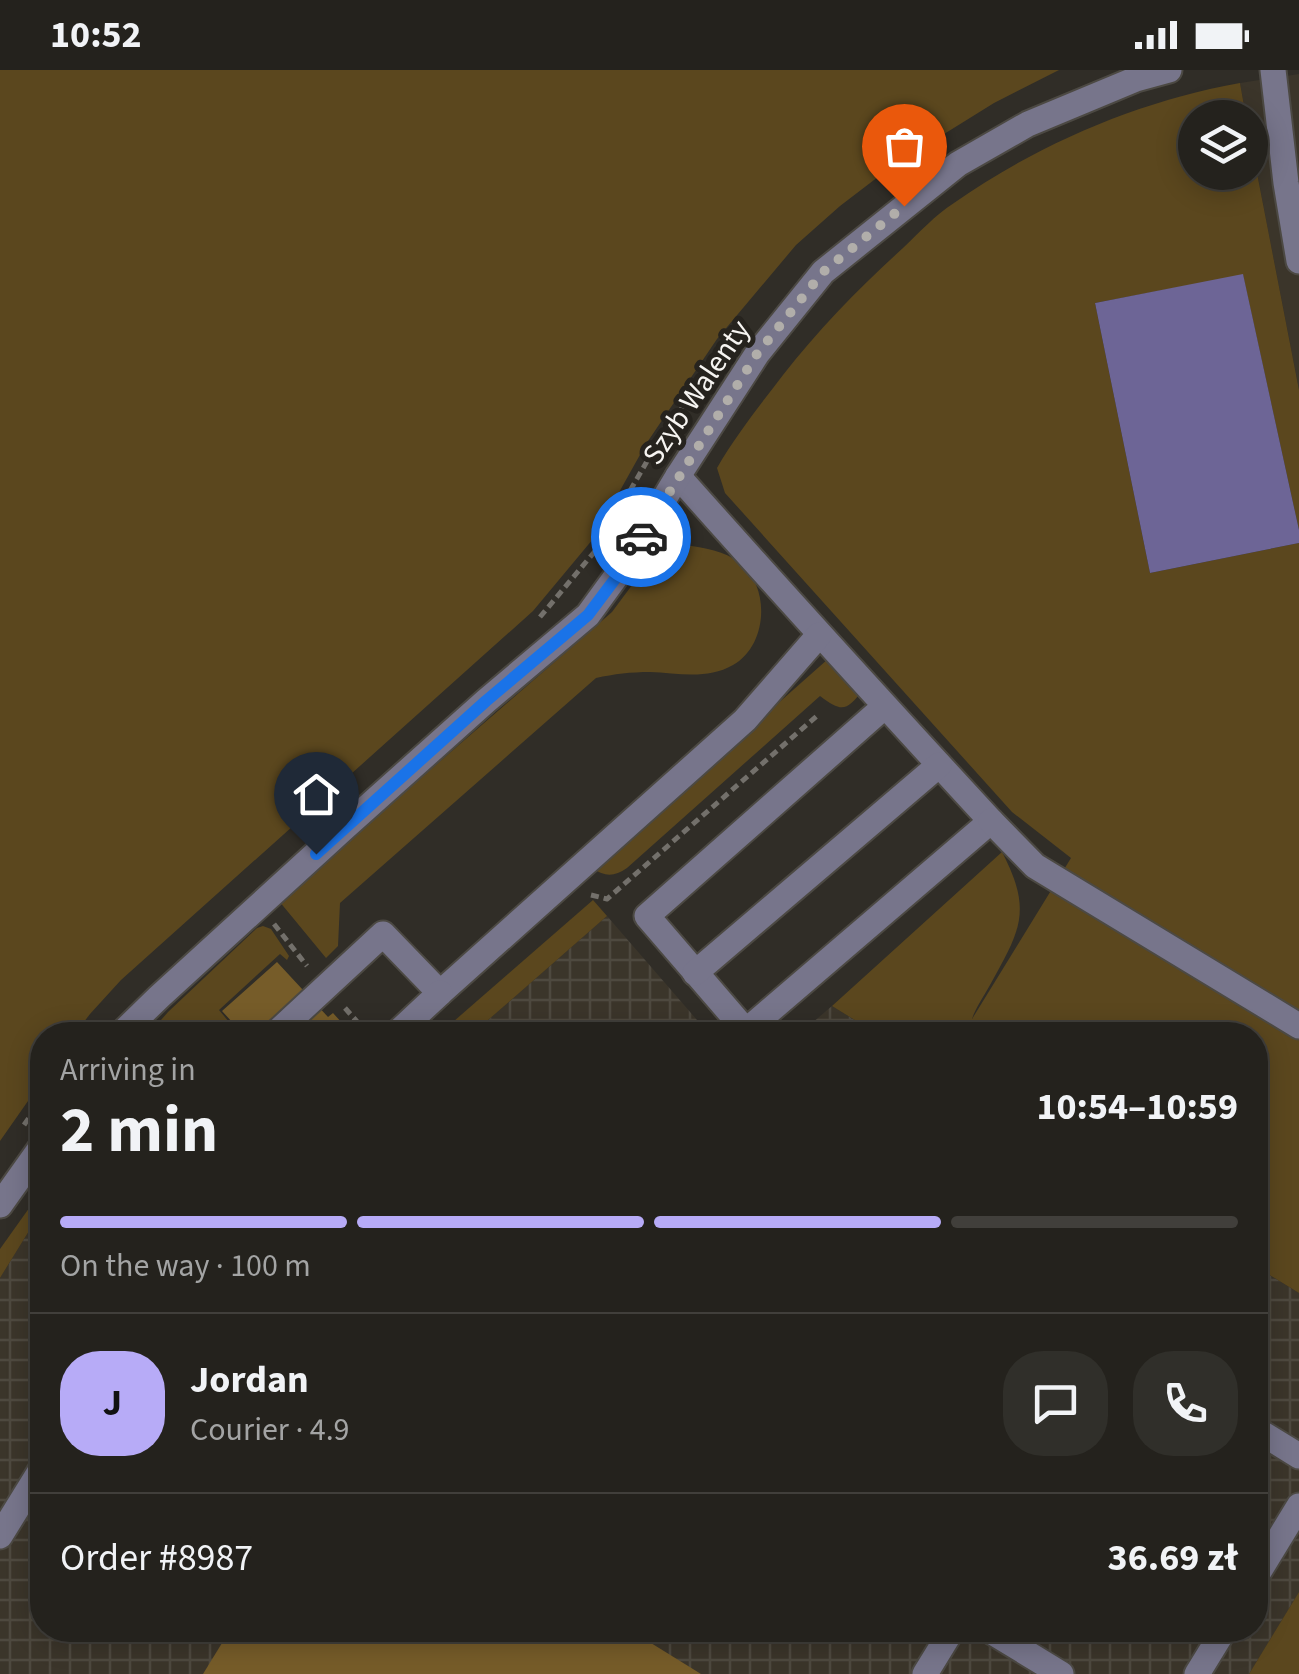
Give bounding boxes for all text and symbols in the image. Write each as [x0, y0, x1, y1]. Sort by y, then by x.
text: 10:52 [50, 8, 142, 62]
map controls [1178, 100, 1268, 190]
button: layers [1178, 100, 1268, 190]
pin [862, 104, 947, 207]
icon: bag [877, 119, 932, 174]
street label: Szyb Walenty [632, 311, 761, 473]
courier [591, 487, 691, 587]
icon: car [614, 510, 669, 565]
pin [274, 752, 359, 855]
icon: home [289, 767, 344, 822]
text: Arriving in [60, 1047, 196, 1093]
text: 10:54–10:59 [1036, 1080, 1238, 1134]
text: 2 min [60, 1084, 218, 1177]
text: On the way · 100 m [60, 1243, 311, 1289]
button: chat [1003, 1351, 1108, 1456]
button: phone [1133, 1351, 1238, 1456]
text: Jordan [190, 1353, 309, 1407]
text: J [103, 1376, 122, 1430]
text: Courier · 4.9 [190, 1407, 350, 1453]
text: Order #8987 [60, 1531, 253, 1585]
text: 36.69 zł [1108, 1531, 1238, 1585]

